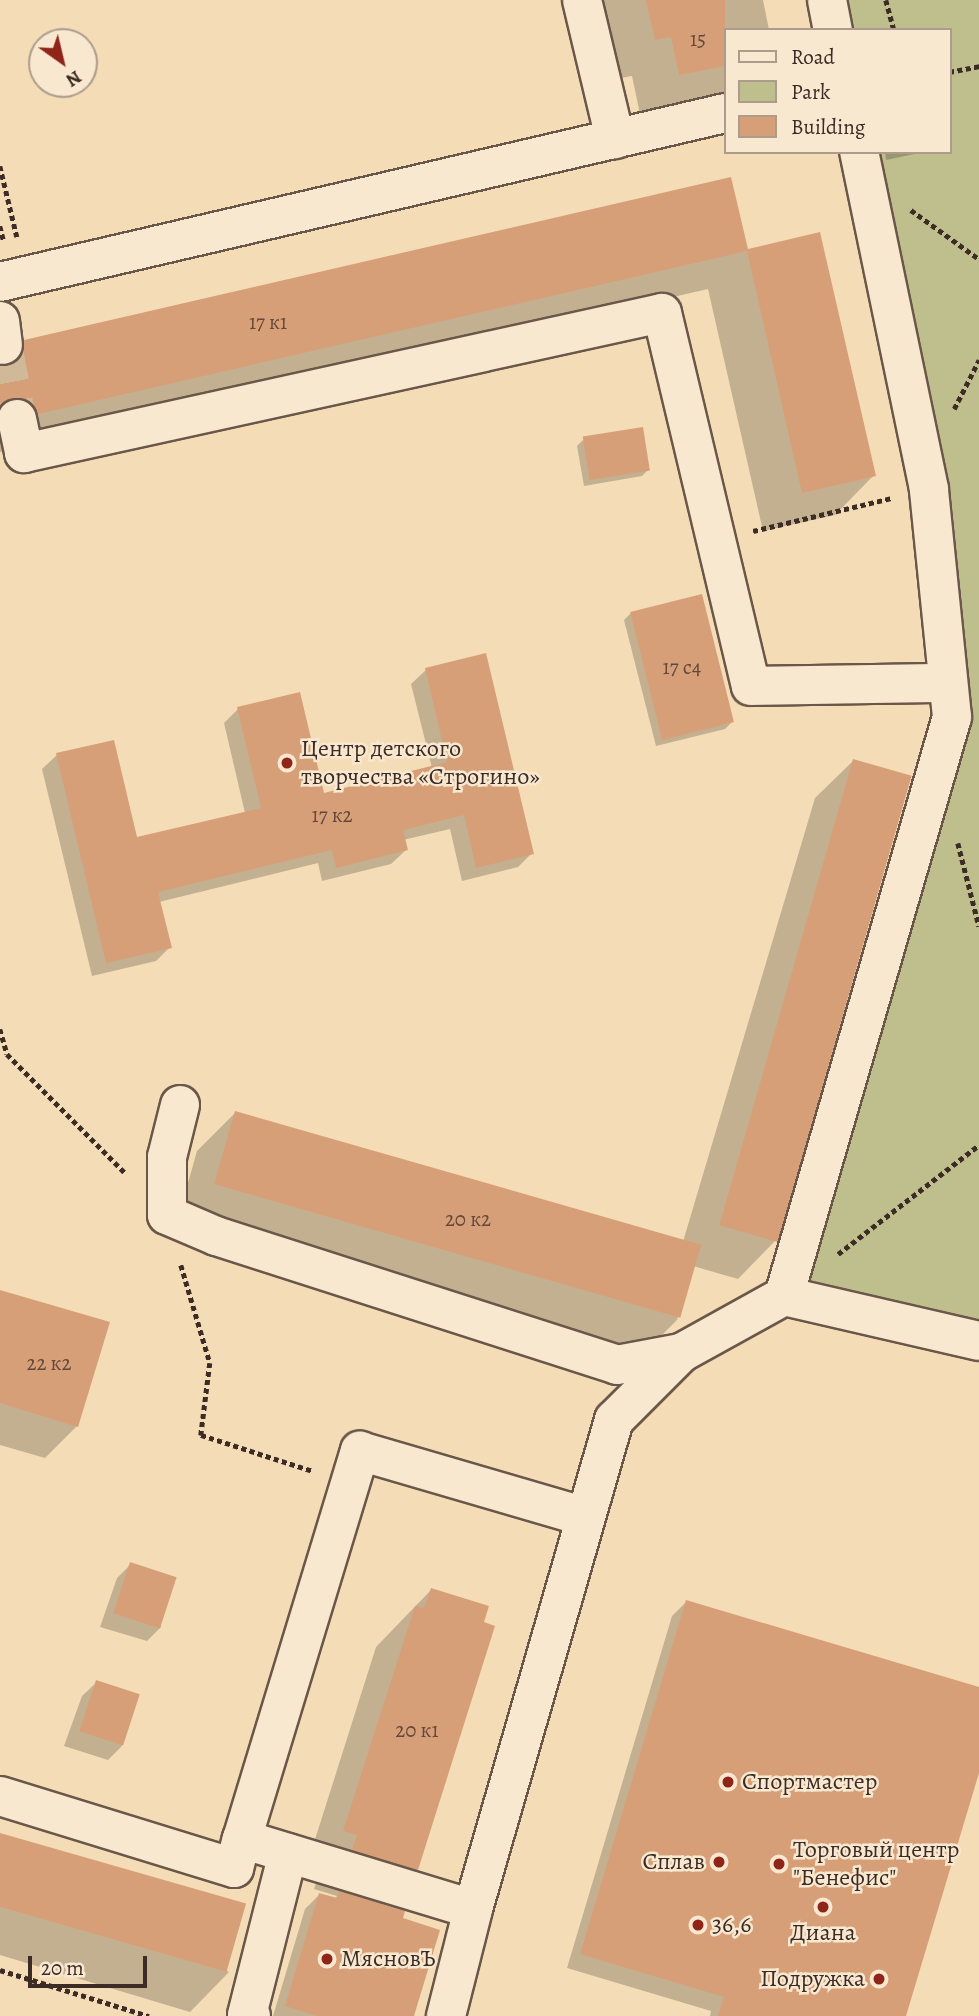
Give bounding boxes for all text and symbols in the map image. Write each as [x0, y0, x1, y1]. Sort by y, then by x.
house number: 15 [690, 26, 706, 52]
north arrow [28, 28, 98, 98]
legend [724, 28, 951, 154]
text: Road [791, 43, 835, 71]
text: N [61, 64, 87, 93]
text: Park [791, 78, 830, 106]
text: Building [791, 113, 865, 141]
house number: 17 к1 [249, 309, 287, 335]
house number: 17 с4 [663, 654, 701, 680]
place label: Центр детского творчества «Строгино» [301, 735, 540, 791]
marker: Центр детского творчества «Строгино» [279, 755, 295, 771]
house number: 17 к2 [311, 802, 353, 828]
house number: 20 к2 [445, 1206, 491, 1232]
house number: 22 к2 [27, 1350, 71, 1376]
house number: 20 к1 [395, 1717, 439, 1743]
place label: Спортмастер [742, 1768, 877, 1796]
marker: Спортмастер [720, 1774, 736, 1790]
place label: Торговый центр "Бенефис" [793, 1836, 959, 1892]
place label: Сплав [642, 1848, 705, 1876]
marker: Сплав [711, 1854, 727, 1870]
marker: Торговый центр "Бенефис" [771, 1856, 787, 1872]
marker: Диана [815, 1899, 831, 1915]
place label: 36,6 [712, 1911, 751, 1939]
marker: 36,6 [690, 1917, 706, 1933]
place label: Диана [790, 1919, 856, 1947]
scale bar [32, 1942, 150, 1986]
place label: МясновЪ [341, 1945, 436, 1973]
marker: МясновЪ [319, 1951, 335, 1967]
text: 20 m [41, 1954, 84, 1982]
place label: Подружка [760, 1965, 865, 1993]
marker: Подружка [871, 1971, 887, 1987]

